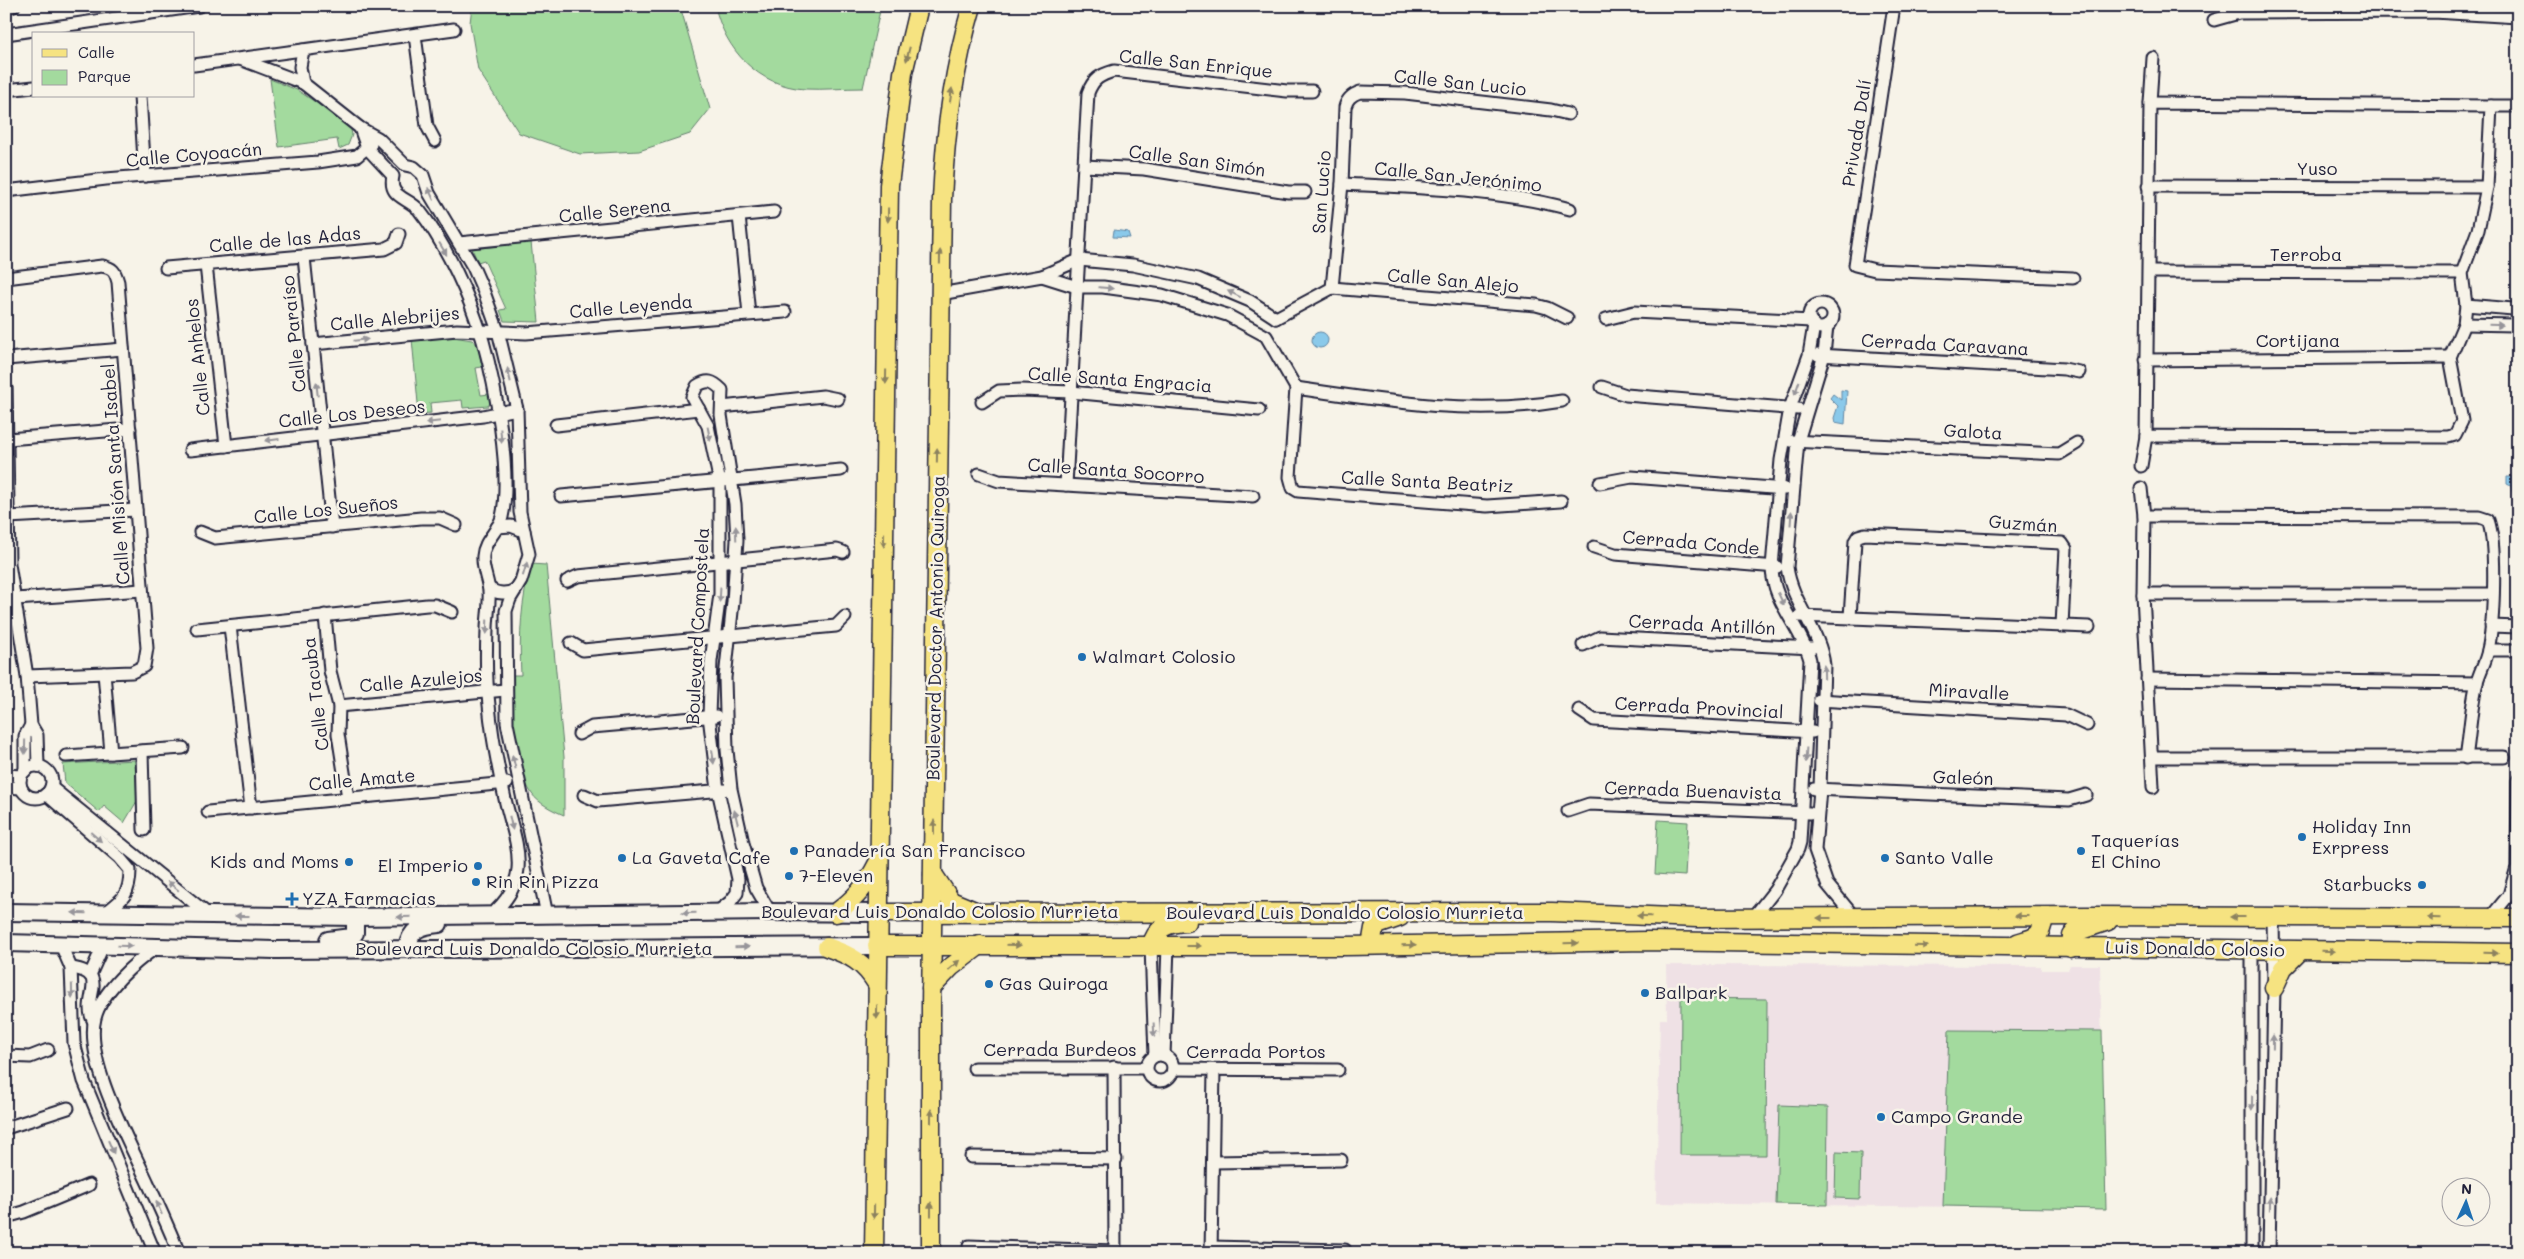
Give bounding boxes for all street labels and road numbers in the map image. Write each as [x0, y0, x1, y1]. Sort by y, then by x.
street label: Calle San Enrique [1118, 43, 1274, 83]
street label: Calle San Lucio [1393, 63, 1528, 101]
street label: Privada Dalí [1836, 77, 1876, 188]
street label: Calle Coyoacán [125, 136, 263, 172]
street label: Calle San Simón [1127, 139, 1267, 181]
street label: San Lucio [1306, 149, 1336, 234]
street label: Calle San Jerónimo [1373, 155, 1543, 197]
street label: Yuso [2296, 156, 2338, 180]
street label: Calle Serena [558, 192, 672, 228]
street label: Calle de las Adas [208, 220, 362, 258]
street label: Terroba [2270, 242, 2342, 266]
street label: Calle San Alejo [1386, 262, 1520, 298]
street label: Calle Paraíso [275, 274, 311, 394]
street label: Calle Leyenda [568, 289, 694, 323]
street label: Calle Anhelos [179, 297, 215, 417]
street label: Calle Alebrijes [329, 300, 461, 336]
street label: Cerrada Caravana [1861, 328, 2030, 360]
street label: Cortijana [2256, 328, 2340, 352]
street label: Calle Santa Engracia [1027, 361, 1213, 397]
street label: Calle Misión Santa Isabel [95, 363, 135, 585]
street label: Calle Los Deseos [277, 393, 426, 433]
street label: Galota [1943, 417, 2003, 445]
street label: Calle Santa Socorro [1027, 452, 1206, 488]
street label: Calle Santa Beatriz [1340, 465, 1514, 497]
street label: Boulevard Doctor Antonio Quiroga [920, 475, 950, 781]
street label: Calle Los Sueños [252, 489, 399, 529]
street label: Guzmán [1988, 509, 2058, 537]
street label: Cerrada Conde [1621, 524, 1761, 560]
street label: Boulevard Compostela [680, 527, 714, 725]
street label: Cerrada Antillón [1628, 608, 1776, 640]
street label: Calle Tacuba [296, 636, 334, 752]
street label: Calle Azulejos [358, 663, 483, 697]
street label: Miravalle [1928, 677, 2010, 705]
street label: Cerrada Provincial [1614, 691, 1784, 723]
street label: Calle Amate [308, 762, 416, 796]
street label: Galeón [1932, 764, 1994, 790]
street label: Cerrada Buenavista [1604, 775, 1782, 805]
street label: Boulevard Luis Donaldo Colosio Murrieta [761, 899, 1119, 923]
street label: Boulevard Luis Donaldo Colosio Murrieta [1166, 900, 1524, 924]
street label: Luis Donaldo Colosio [2105, 934, 2285, 962]
street label: Boulevard Luis Donaldo Colosio Murrieta [355, 936, 713, 960]
street label: Cerrada Burdeos [983, 1037, 1137, 1061]
street label: Cerrada Portos [1186, 1039, 1326, 1063]

